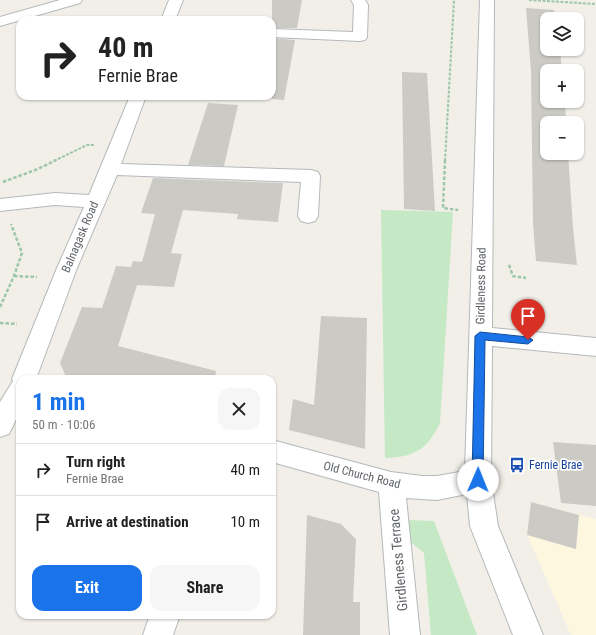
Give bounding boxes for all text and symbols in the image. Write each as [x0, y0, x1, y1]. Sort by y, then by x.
map controls [540, 12, 584, 160]
button: layers [540, 12, 584, 56]
text: 40 m [98, 31, 154, 64]
icon: right [32, 32, 84, 84]
button: + [540, 64, 584, 108]
text: Fernie Brae [98, 65, 178, 86]
button: − [540, 116, 584, 160]
street label: Balnagask Road [59, 199, 101, 275]
street label: Girdleness Road [473, 247, 489, 325]
pin [511, 299, 545, 340]
icon: arrive [517, 305, 539, 327]
text: 1 min [32, 388, 85, 416]
button: close [218, 388, 260, 430]
text: 50 m · 10:06 [32, 417, 95, 432]
text: Turn right [66, 453, 125, 471]
bus stop icon: Fernie Brae [508, 456, 526, 474]
place label: Fernie Brae [529, 458, 583, 472]
icon: right [32, 459, 54, 481]
street label: Old Church Road [322, 459, 402, 491]
position arrow [457, 459, 499, 501]
text: 40 m [230, 461, 260, 479]
text: Fernie Brae [66, 471, 124, 486]
street label: Girdleness Terrace [386, 508, 410, 612]
icon: arrive [32, 511, 54, 533]
text: Arrive at destination [66, 513, 189, 531]
text: 10 m [230, 513, 260, 531]
button: Exit [32, 565, 142, 611]
button: Share [150, 565, 260, 611]

